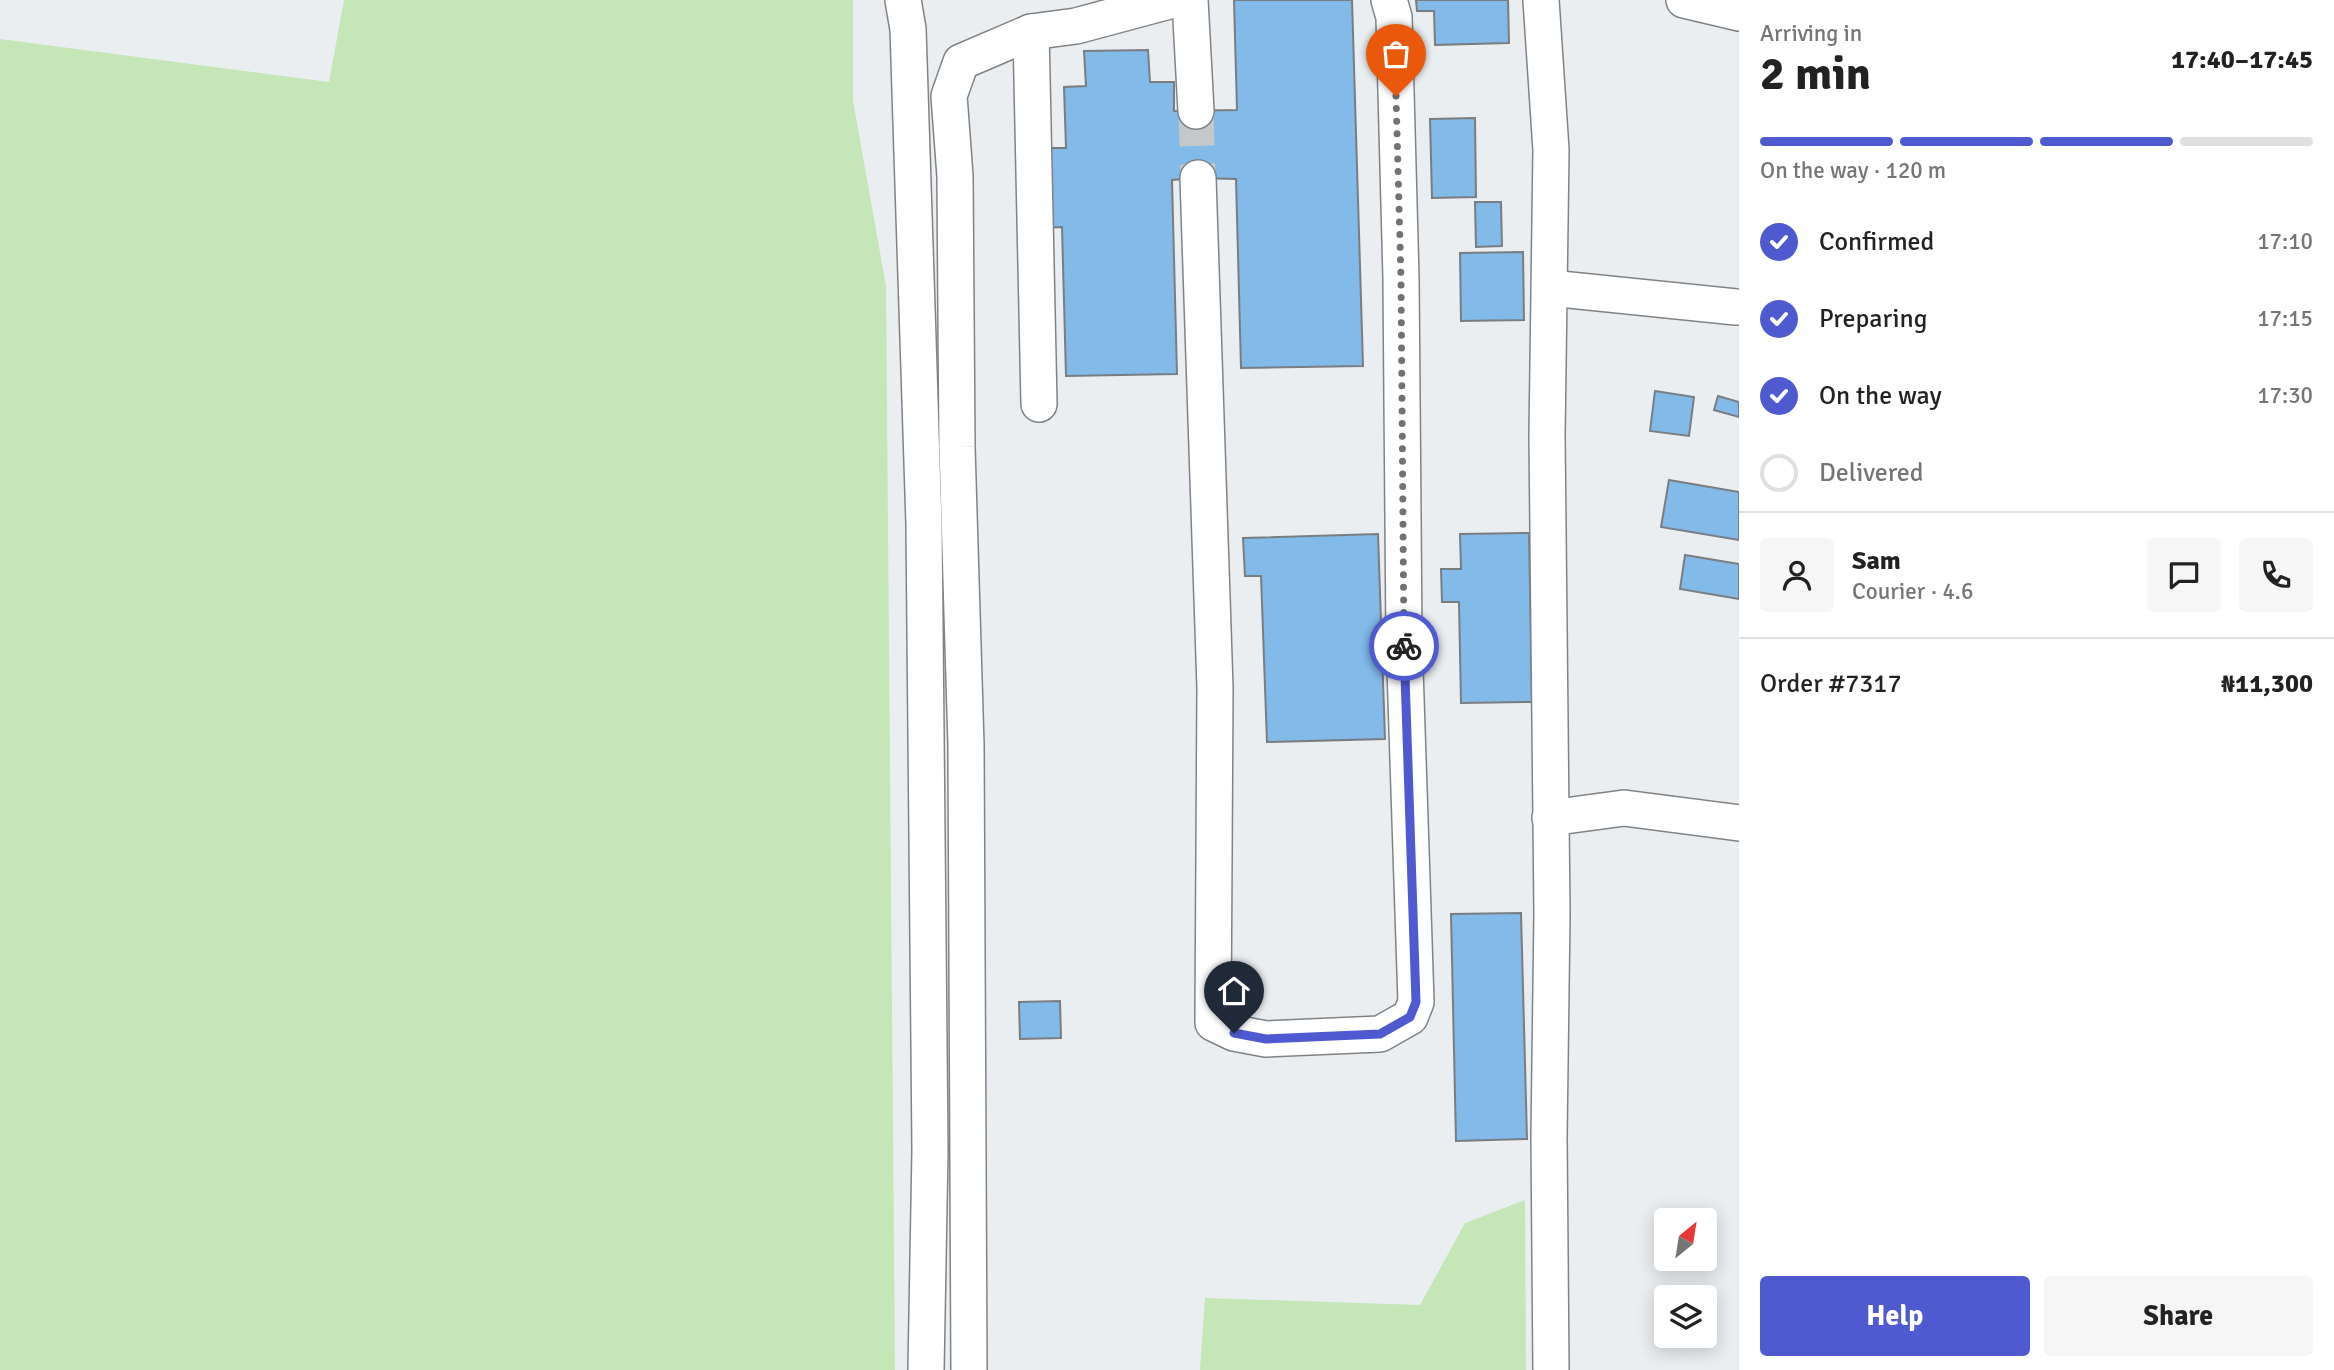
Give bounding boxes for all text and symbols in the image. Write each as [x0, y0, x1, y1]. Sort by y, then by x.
text: Arriving in [1760, 19, 1862, 48]
pin [1366, 24, 1426, 96]
icon: bag [1377, 35, 1415, 73]
text: 17:40–17:45 [2171, 44, 2313, 76]
text: 2 min [1760, 46, 1871, 102]
text: On the way · 120 m [1760, 156, 1946, 185]
icon: check [1760, 223, 1798, 261]
text: Confirmed [1819, 226, 1934, 258]
text: 17:10 [2257, 227, 2313, 256]
icon: check [1760, 300, 1798, 338]
text: Preparing [1819, 303, 1927, 335]
text: 17:15 [2257, 304, 2313, 333]
icon: check [1760, 377, 1798, 415]
text: On the way [1819, 380, 1942, 412]
text: 17:30 [2257, 381, 2313, 410]
text: Delivered [1819, 457, 1924, 489]
button: person [1760, 538, 1834, 612]
button: chat [2147, 538, 2221, 612]
button: phone [2239, 538, 2313, 612]
text: Sam [1852, 545, 1901, 577]
text: Courier · 4.6 [1852, 577, 1973, 606]
courier [1369, 611, 1439, 681]
icon: bike [1385, 627, 1423, 665]
text: Order #7317 [1760, 668, 1901, 700]
text: ₦11,300 [2221, 668, 2313, 700]
pin [1204, 961, 1264, 1033]
icon: home [1215, 972, 1253, 1010]
north arrow [1654, 1208, 1717, 1270]
map controls [1654, 1208, 1717, 1348]
button: Help [1760, 1276, 2030, 1356]
button: Share [2044, 1276, 2313, 1356]
button: layers [1654, 1285, 1717, 1348]

